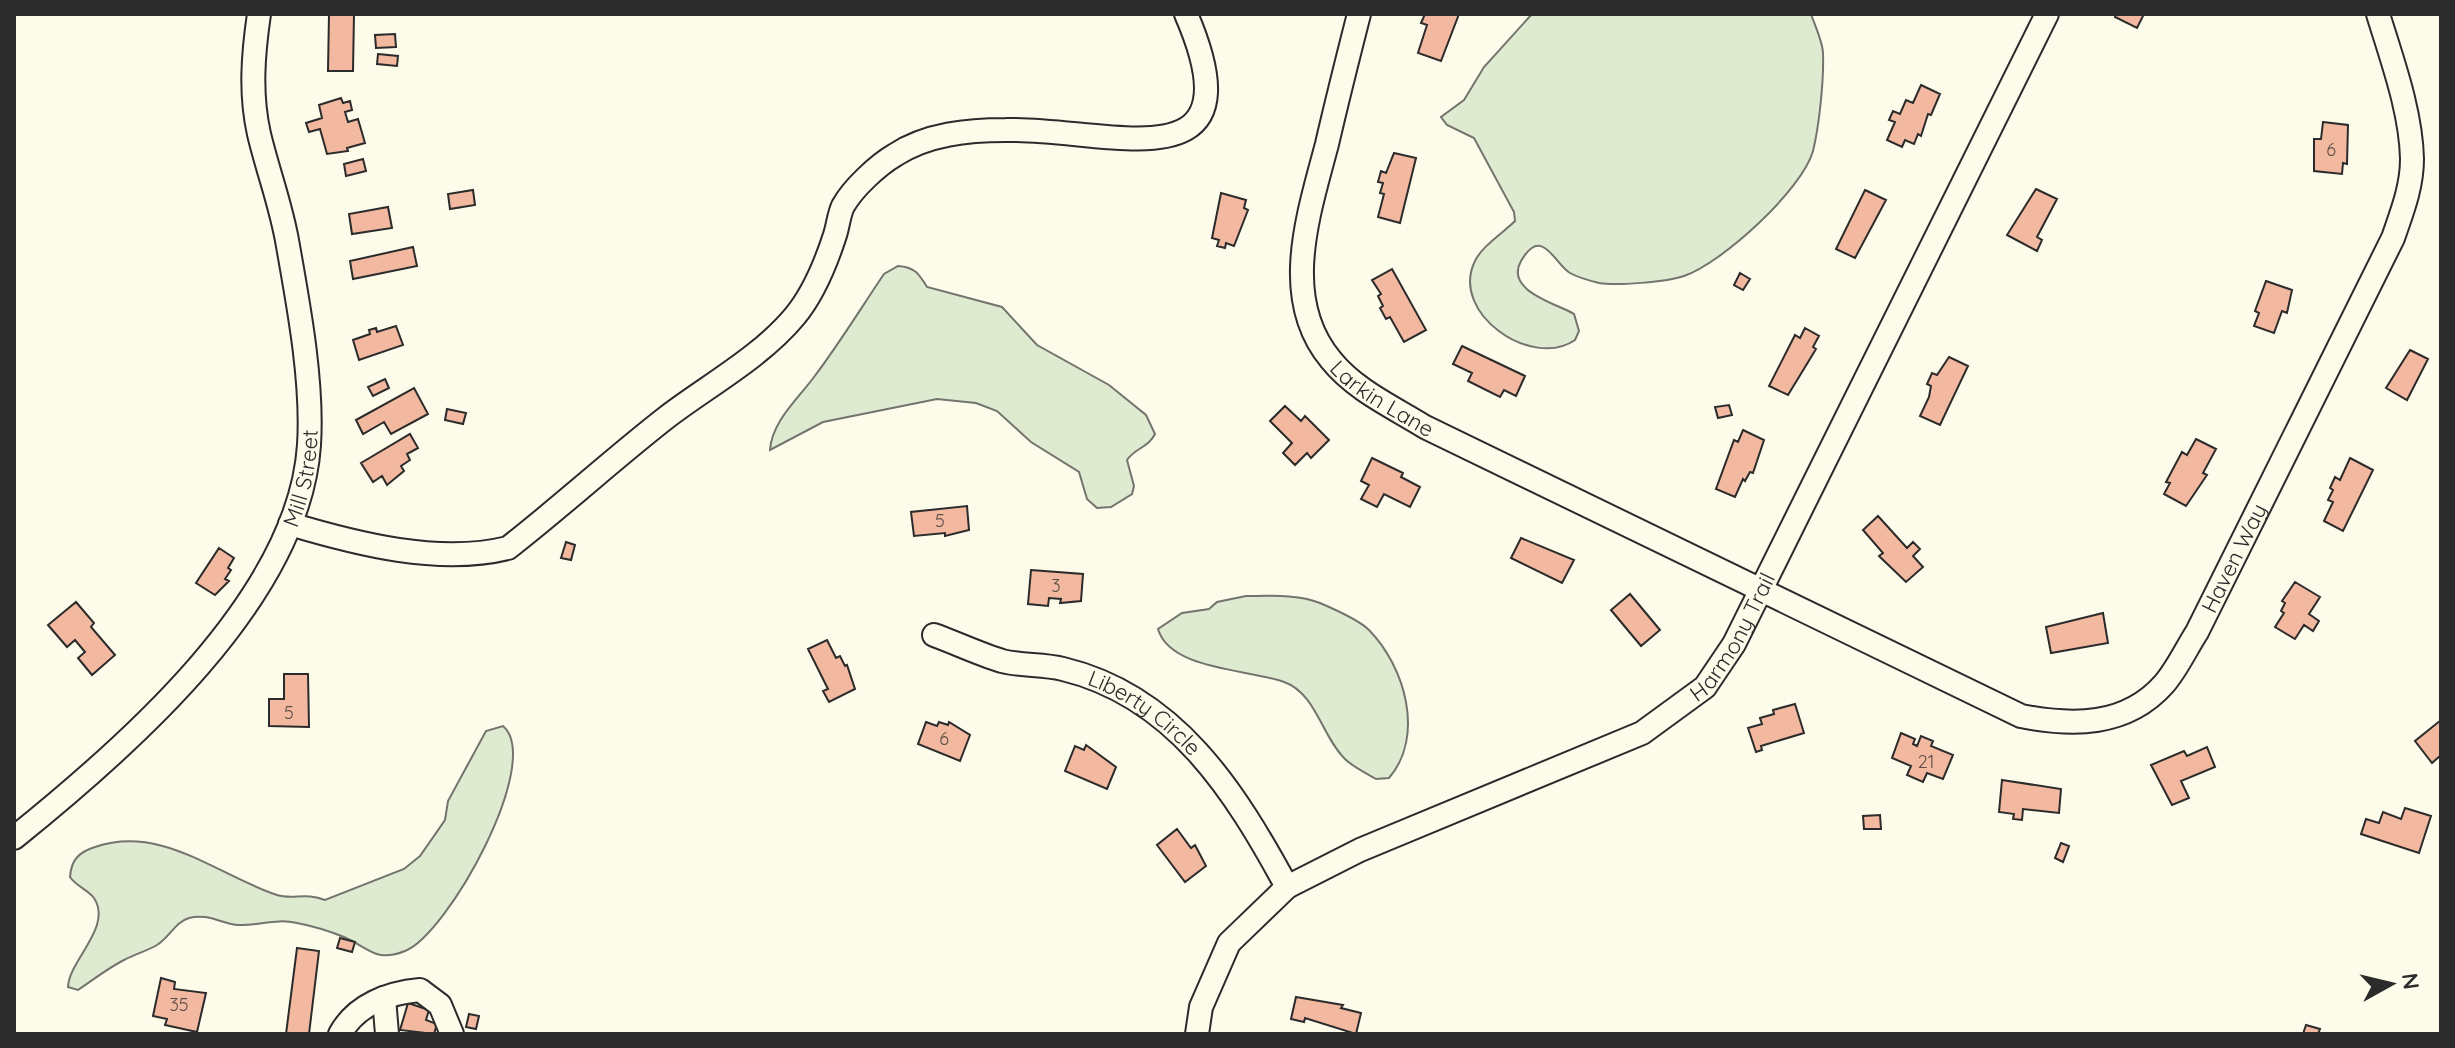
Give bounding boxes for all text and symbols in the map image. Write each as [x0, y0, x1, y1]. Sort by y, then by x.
house number: 6 [2326, 138, 2336, 161]
street label: Larkin Lane [1324, 354, 1438, 443]
street label: Mill Street [276, 429, 324, 531]
street label: Haven Way [2195, 499, 2273, 617]
house number: 5 [935, 509, 945, 532]
street label: Harmony Trail [1684, 568, 1781, 708]
house number: 3 [1051, 574, 1061, 597]
street label: Liberty Circle [1084, 664, 1207, 761]
house number: 5 [284, 701, 294, 724]
house number: 6 [939, 727, 949, 750]
house number: 21 [1918, 750, 1934, 773]
north arrow [2351, 944, 2431, 1024]
text: N [2396, 971, 2426, 991]
house number: 35 [169, 993, 189, 1016]

